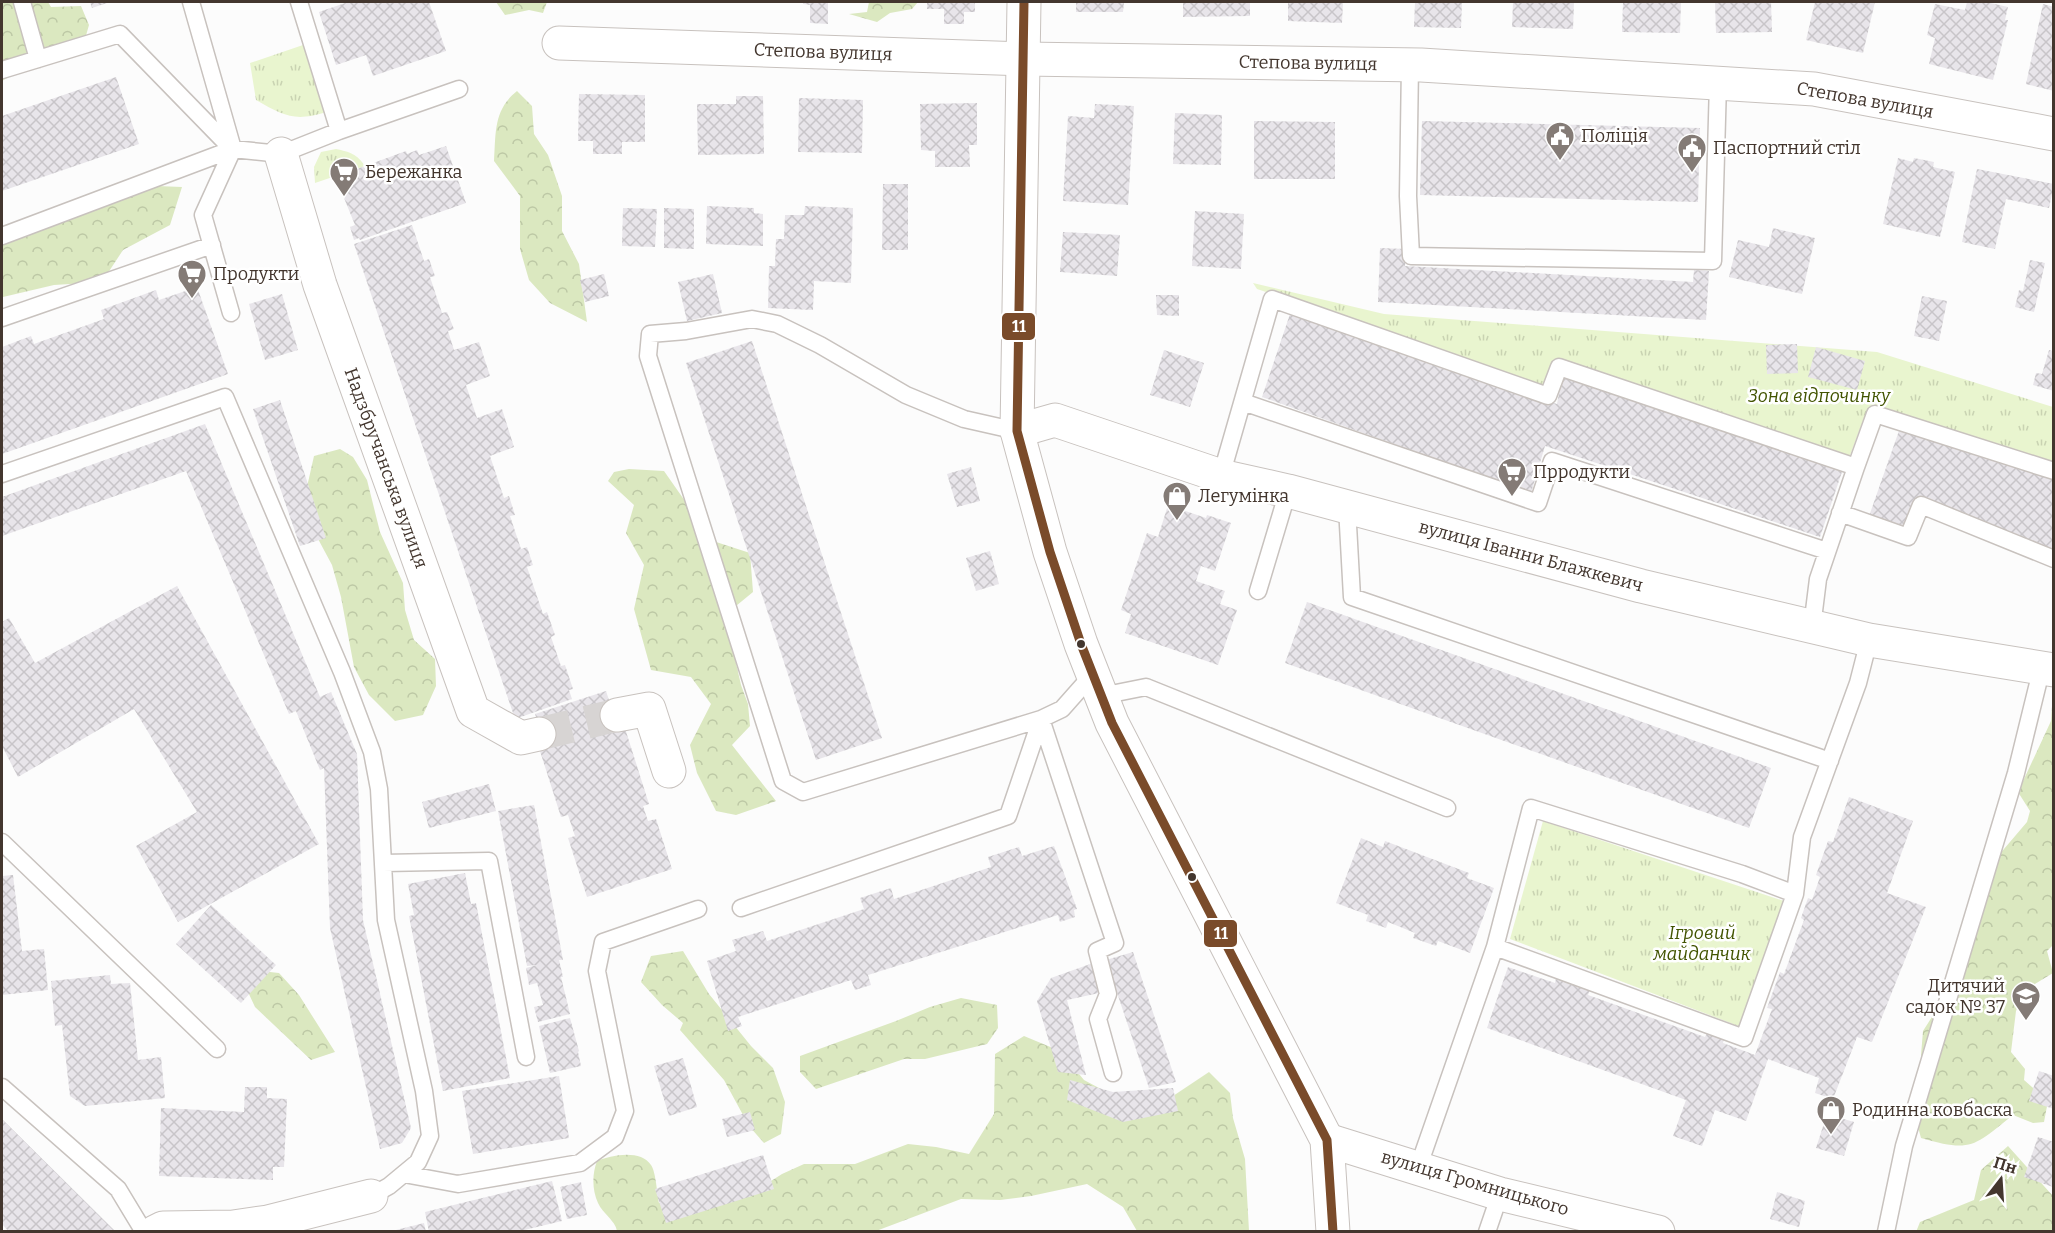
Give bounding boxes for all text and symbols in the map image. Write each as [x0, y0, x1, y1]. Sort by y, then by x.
street label: Степова вулиця [753, 39, 893, 65]
street label: Степова вулиця [1238, 51, 1378, 75]
street label: Степова вулиця [1795, 77, 1935, 123]
public building icon: Поліція [1544, 120, 1576, 162]
place label: Поліція [1581, 125, 1648, 147]
public building icon: Паспортний стіл [1676, 132, 1708, 174]
place label: Паспортний стіл [1713, 137, 1861, 159]
supermarket icon: Бережанка [328, 156, 360, 198]
place label: Бережанка [365, 161, 462, 183]
supermarket icon: Продукти [176, 258, 208, 300]
place label: Продукти [213, 263, 299, 285]
line badge: 11 [1001, 312, 1036, 341]
text: 11 [1012, 317, 1026, 336]
street label: Надзбручанська вулиця [339, 365, 433, 571]
park label: Зона відпочинку [1748, 385, 1891, 407]
supermarket icon: Прродукти [1496, 456, 1528, 498]
place label: Прродукти [1533, 461, 1630, 483]
shop icon: Легумінка [1161, 480, 1193, 522]
place label: Легумінка [1198, 485, 1289, 507]
street label: вулиця Іванни Блажкевич [1417, 515, 1645, 597]
unlabelled marker [1075, 638, 1087, 650]
unlabelled marker [1186, 871, 1198, 883]
line badge: 11 [1203, 919, 1238, 948]
park label: Ігровий майданчик [1652, 922, 1752, 965]
text: 11 [1214, 924, 1228, 943]
place label: Дитячий садок № 37 [1905, 975, 2005, 1018]
school or university icon: Дитячий садок № 37 [2010, 980, 2042, 1022]
shop icon: Родинна ковбаска [1815, 1094, 1847, 1136]
place label: Родинна ковбаска [1852, 1099, 2013, 1121]
street label: вулиця Громницького [1379, 1146, 1571, 1220]
north arrow [1971, 1149, 2031, 1209]
text: Пн [1991, 1153, 2019, 1178]

